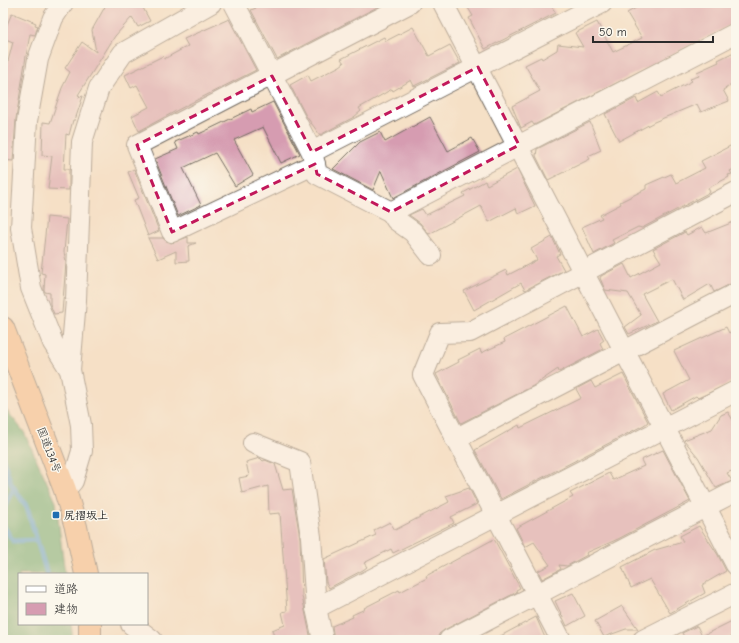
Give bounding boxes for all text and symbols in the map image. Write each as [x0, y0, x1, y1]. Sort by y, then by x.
scale bar [593, 18, 713, 44]
text: 50 m [599, 25, 627, 39]
street label: 国道134号 [34, 425, 64, 475]
place label: 尻摺坂上 [64, 509, 108, 522]
marker: 尻摺坂上 [51, 510, 61, 520]
legend [18, 573, 148, 625]
text: 道路 [54, 582, 78, 596]
text: 建物 [54, 602, 78, 616]

